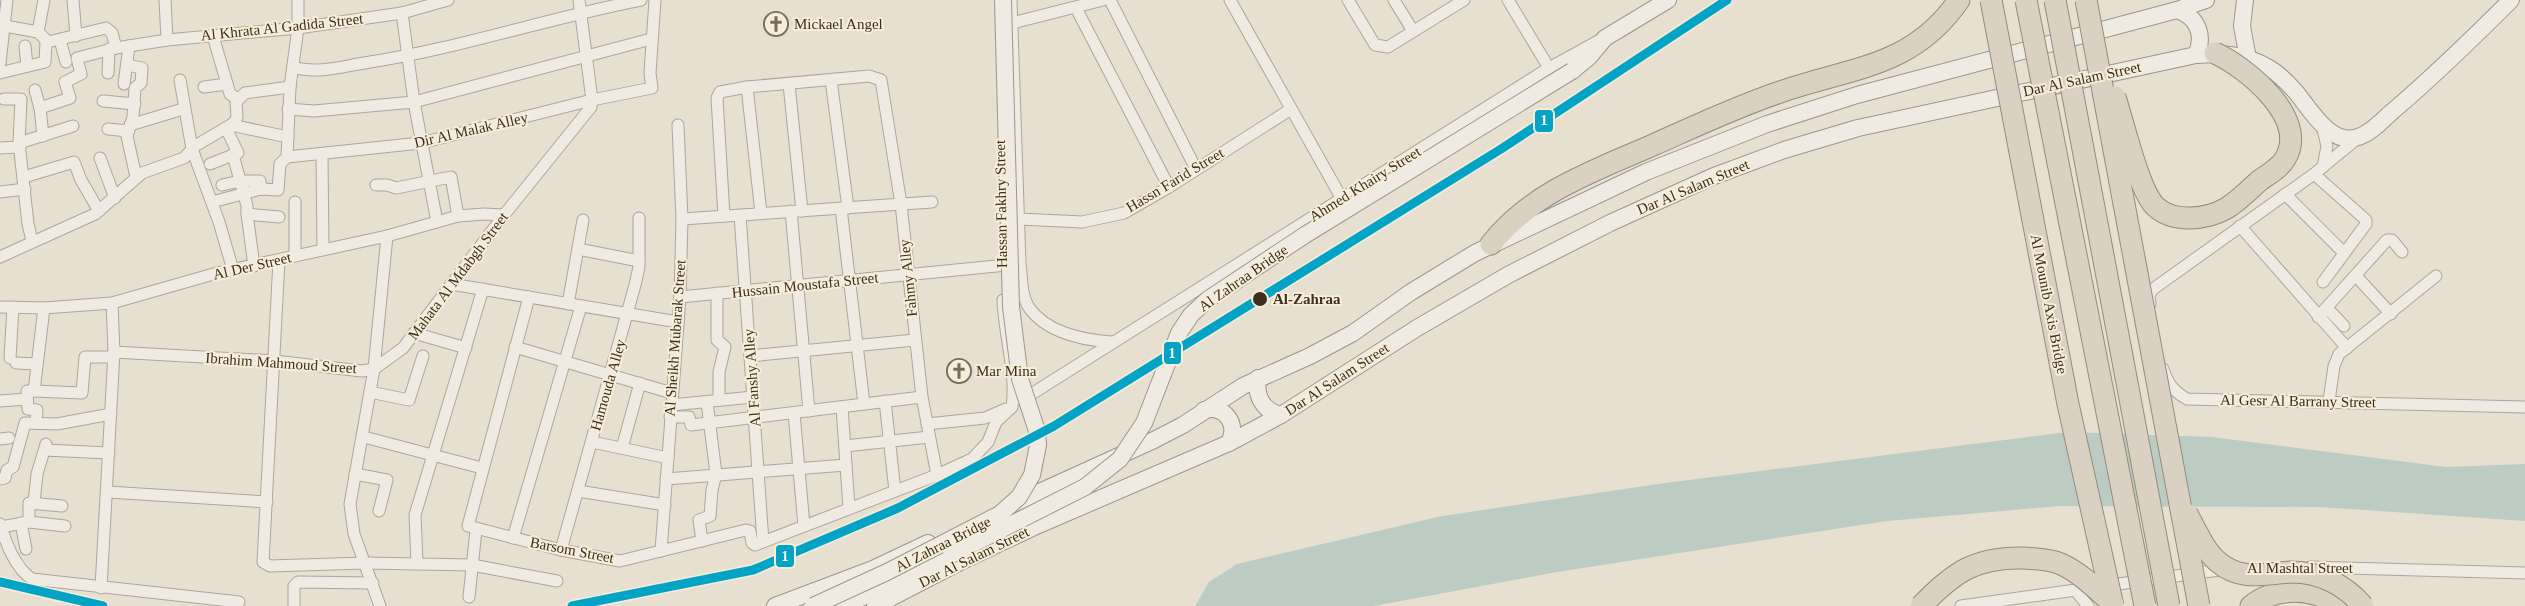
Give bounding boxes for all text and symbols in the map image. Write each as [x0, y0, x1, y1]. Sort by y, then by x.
street label: Al Khrata Al Gadida Street [200, 10, 365, 43]
church icon: Mickael Angel [763, 11, 789, 37]
place label: Mickael Angel [794, 16, 883, 32]
street label: Dar Al Salam Street [2021, 58, 2143, 99]
street label: Dir Al Malak Alley [413, 109, 530, 151]
line badge: 1 [1534, 109, 1554, 133]
text: 1 [1541, 113, 1548, 128]
street label: Hassan Fakhry Street [992, 139, 1010, 268]
street label: Ahmed Khairy Street [1306, 143, 1424, 225]
street label: Hassn Farid Street [1123, 144, 1227, 215]
street label: Dar Al Salam Street [1634, 156, 1752, 218]
street label: Mahata Al Mdabgh Street [405, 208, 512, 343]
street label: Al Mounib Axis Bridge [2028, 233, 2070, 376]
street label: Fahmy Alley [896, 238, 920, 318]
street label: Al Zahraa Bridge [1195, 241, 1291, 315]
street label: Al Der Street [211, 249, 294, 283]
street label: Al Sheikh Mubarak Street [662, 258, 689, 417]
street label: Hussain Moustafa Street [731, 269, 880, 301]
marker: Al-Zahraa [1251, 290, 1269, 308]
place label: Al-Zahraa [1273, 291, 1341, 307]
street label: Al Fanshy Alley [741, 328, 763, 428]
street label: Hamouda Alley [587, 337, 629, 433]
street label: Dar Al Salam Street [1282, 339, 1393, 418]
line badge: 1 [1163, 341, 1182, 365]
text: 1 [1169, 346, 1176, 361]
street label: Ibrahim Mahmoud Street [205, 350, 358, 376]
church icon: Mar Mina [946, 358, 972, 384]
place label: Mar Mina [976, 363, 1037, 379]
street label: Al Gesr Al Barrany Street [2220, 392, 2377, 410]
street label: Al Zahraa Bridge [893, 513, 994, 575]
street label: Dar Al Salam Street [916, 523, 1032, 591]
street label: Barsom Street [529, 534, 616, 566]
line badge: 1 [775, 544, 795, 568]
text: 1 [782, 549, 789, 564]
street label: Al Mashtal Street [2247, 560, 2354, 576]

